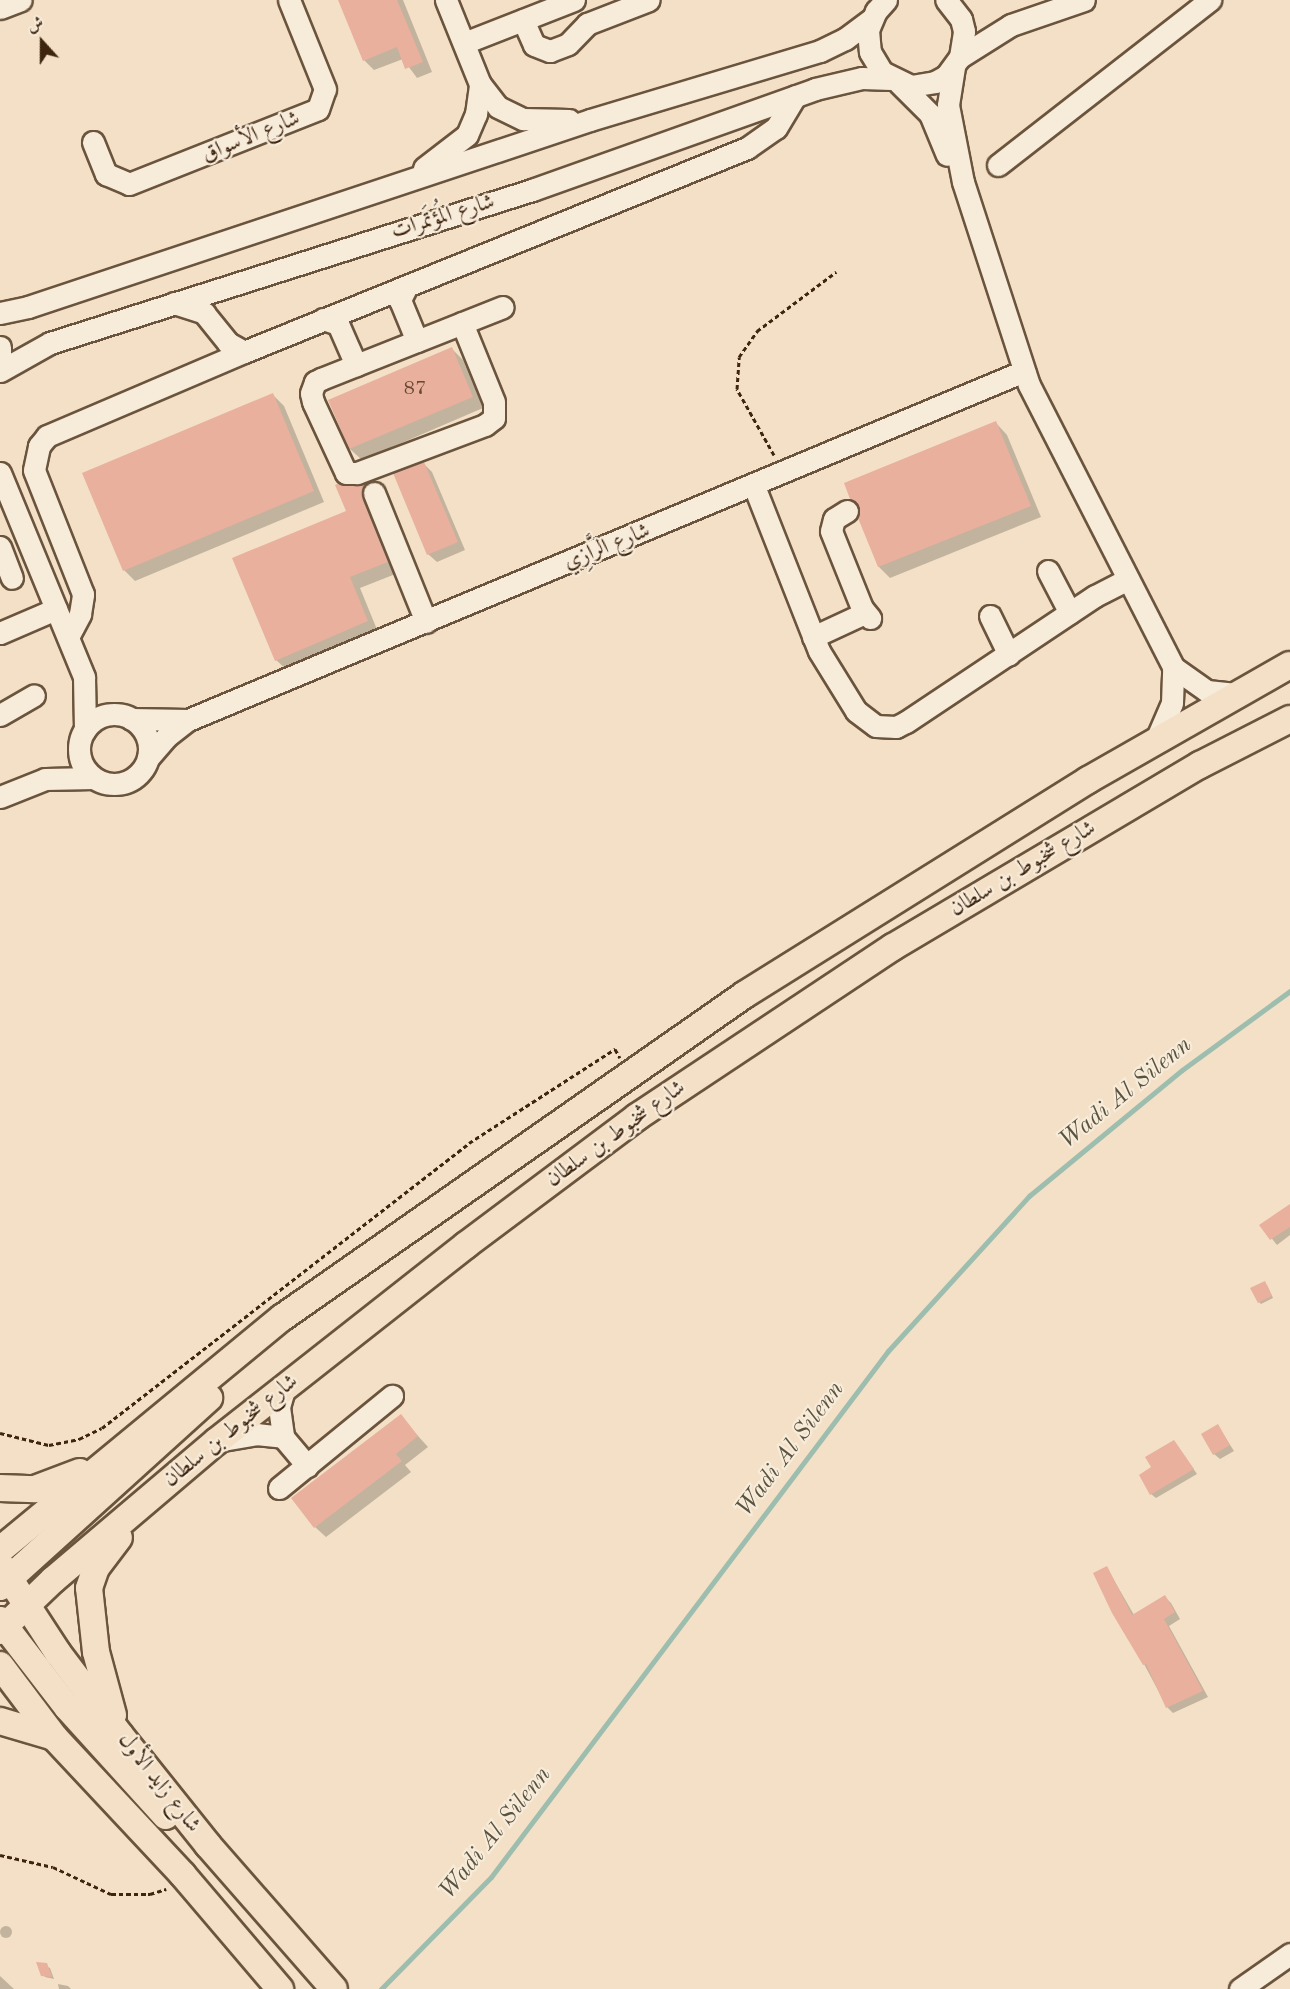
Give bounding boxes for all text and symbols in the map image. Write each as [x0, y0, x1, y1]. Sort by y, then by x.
north arrow [12, 12, 72, 72]
text: ش [25, 15, 46, 36]
street label: شارع الأسواق [198, 105, 304, 169]
street label: شارع المُؤتَمرات [388, 189, 498, 245]
house number: 87 [403, 377, 427, 401]
street label: شارع الرَّازِي [560, 518, 654, 576]
street label: شارع شخبوط بن سلطان [945, 815, 1101, 923]
water label: Wadi Al Silenn [1054, 1032, 1198, 1156]
street label: شارع شخبوط بن سلطان [541, 1075, 691, 1193]
street label: شارع شخبوط بن سلطان [158, 1369, 304, 1493]
water label: Wadi Al Silenn [731, 1376, 851, 1524]
street label: شارع زايد الأول [112, 1728, 206, 1838]
water label: Wadi Al Silenn [434, 1762, 558, 1906]

